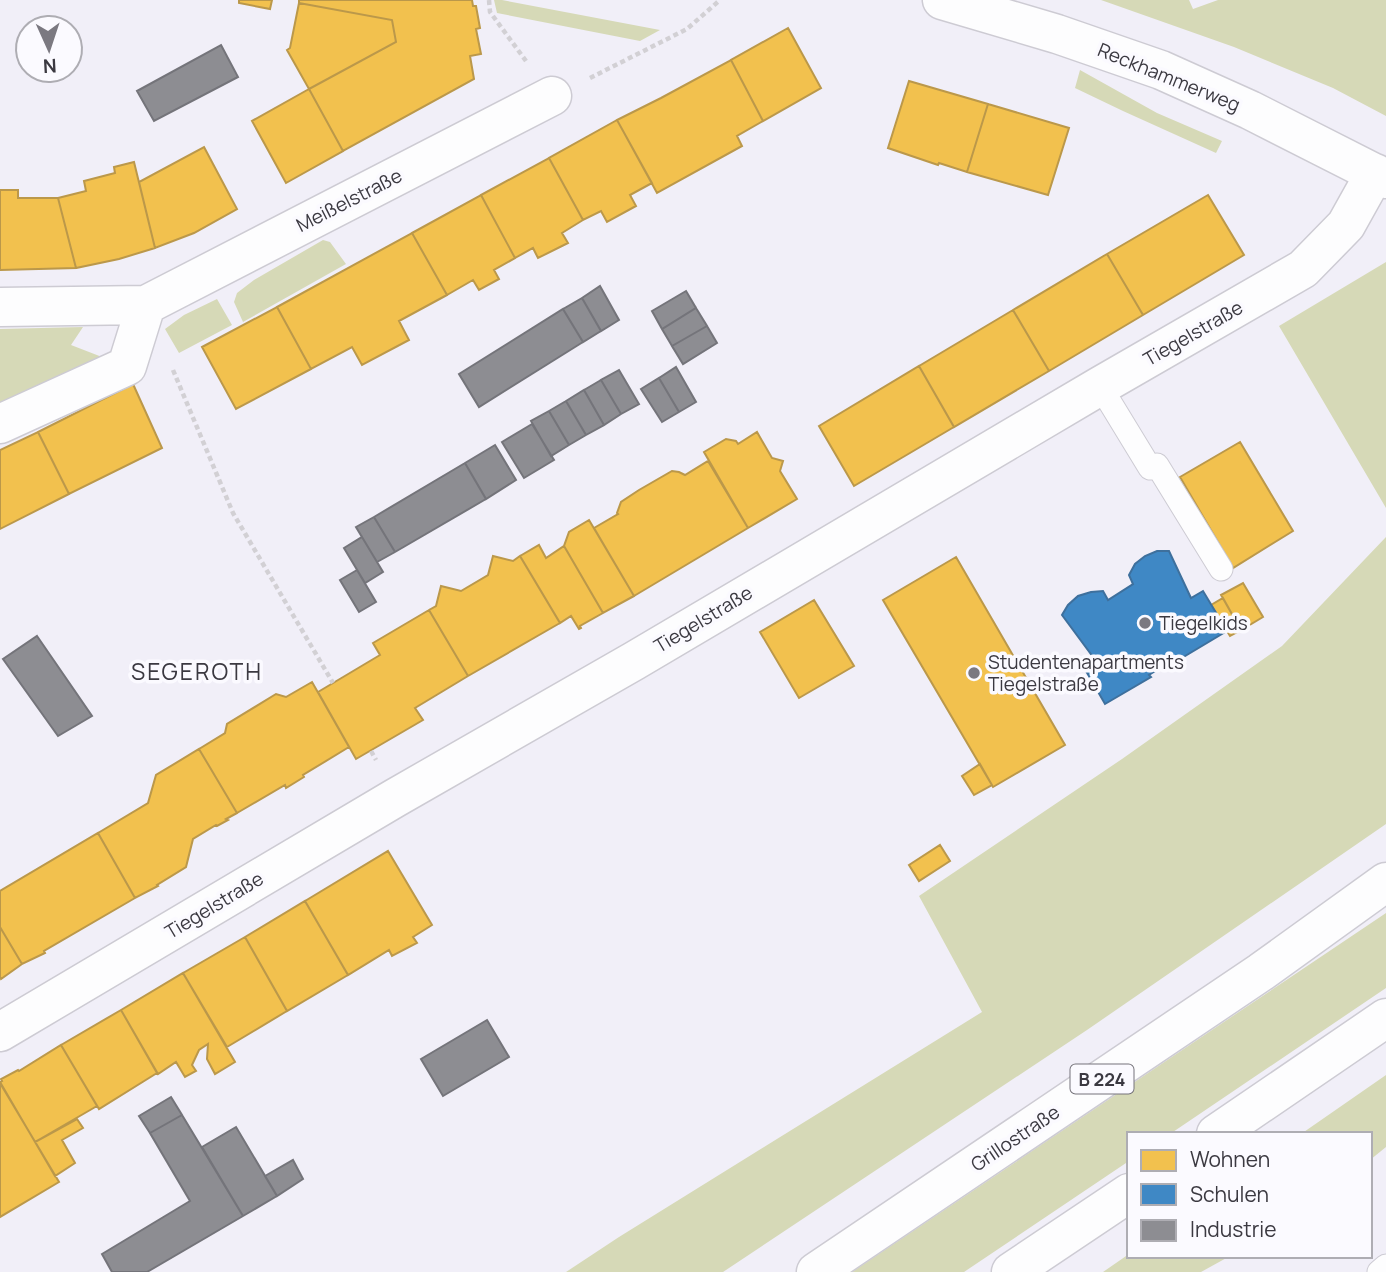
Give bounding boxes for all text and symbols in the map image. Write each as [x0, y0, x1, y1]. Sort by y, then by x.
north arrow [14, 14, 84, 84]
street label: Reckhammerweg [1094, 37, 1244, 117]
text: N [42, 53, 57, 79]
street label: Meißelstraße [292, 162, 406, 238]
street label: Tiegelstraße [1139, 294, 1247, 372]
street label: Tiegelstraße [649, 579, 757, 659]
place label: Tiegelkids [1159, 610, 1248, 636]
marker: Tiegelkids [1137, 615, 1153, 631]
place label: Studentenapartments Tiegelstraße [988, 649, 1184, 697]
district label: SEGEROTH [131, 655, 263, 687]
marker: Studentenapartments Tiegelstraße [966, 665, 982, 681]
street label: Tiegelstraße [160, 865, 268, 945]
road number: B 224 [1070, 1064, 1134, 1094]
street label: Grillostraße [966, 1099, 1064, 1177]
legend [1127, 1132, 1372, 1258]
text: Wohnen [1190, 1145, 1270, 1173]
text: Schulen [1190, 1180, 1269, 1208]
text: Industrie [1190, 1215, 1276, 1243]

